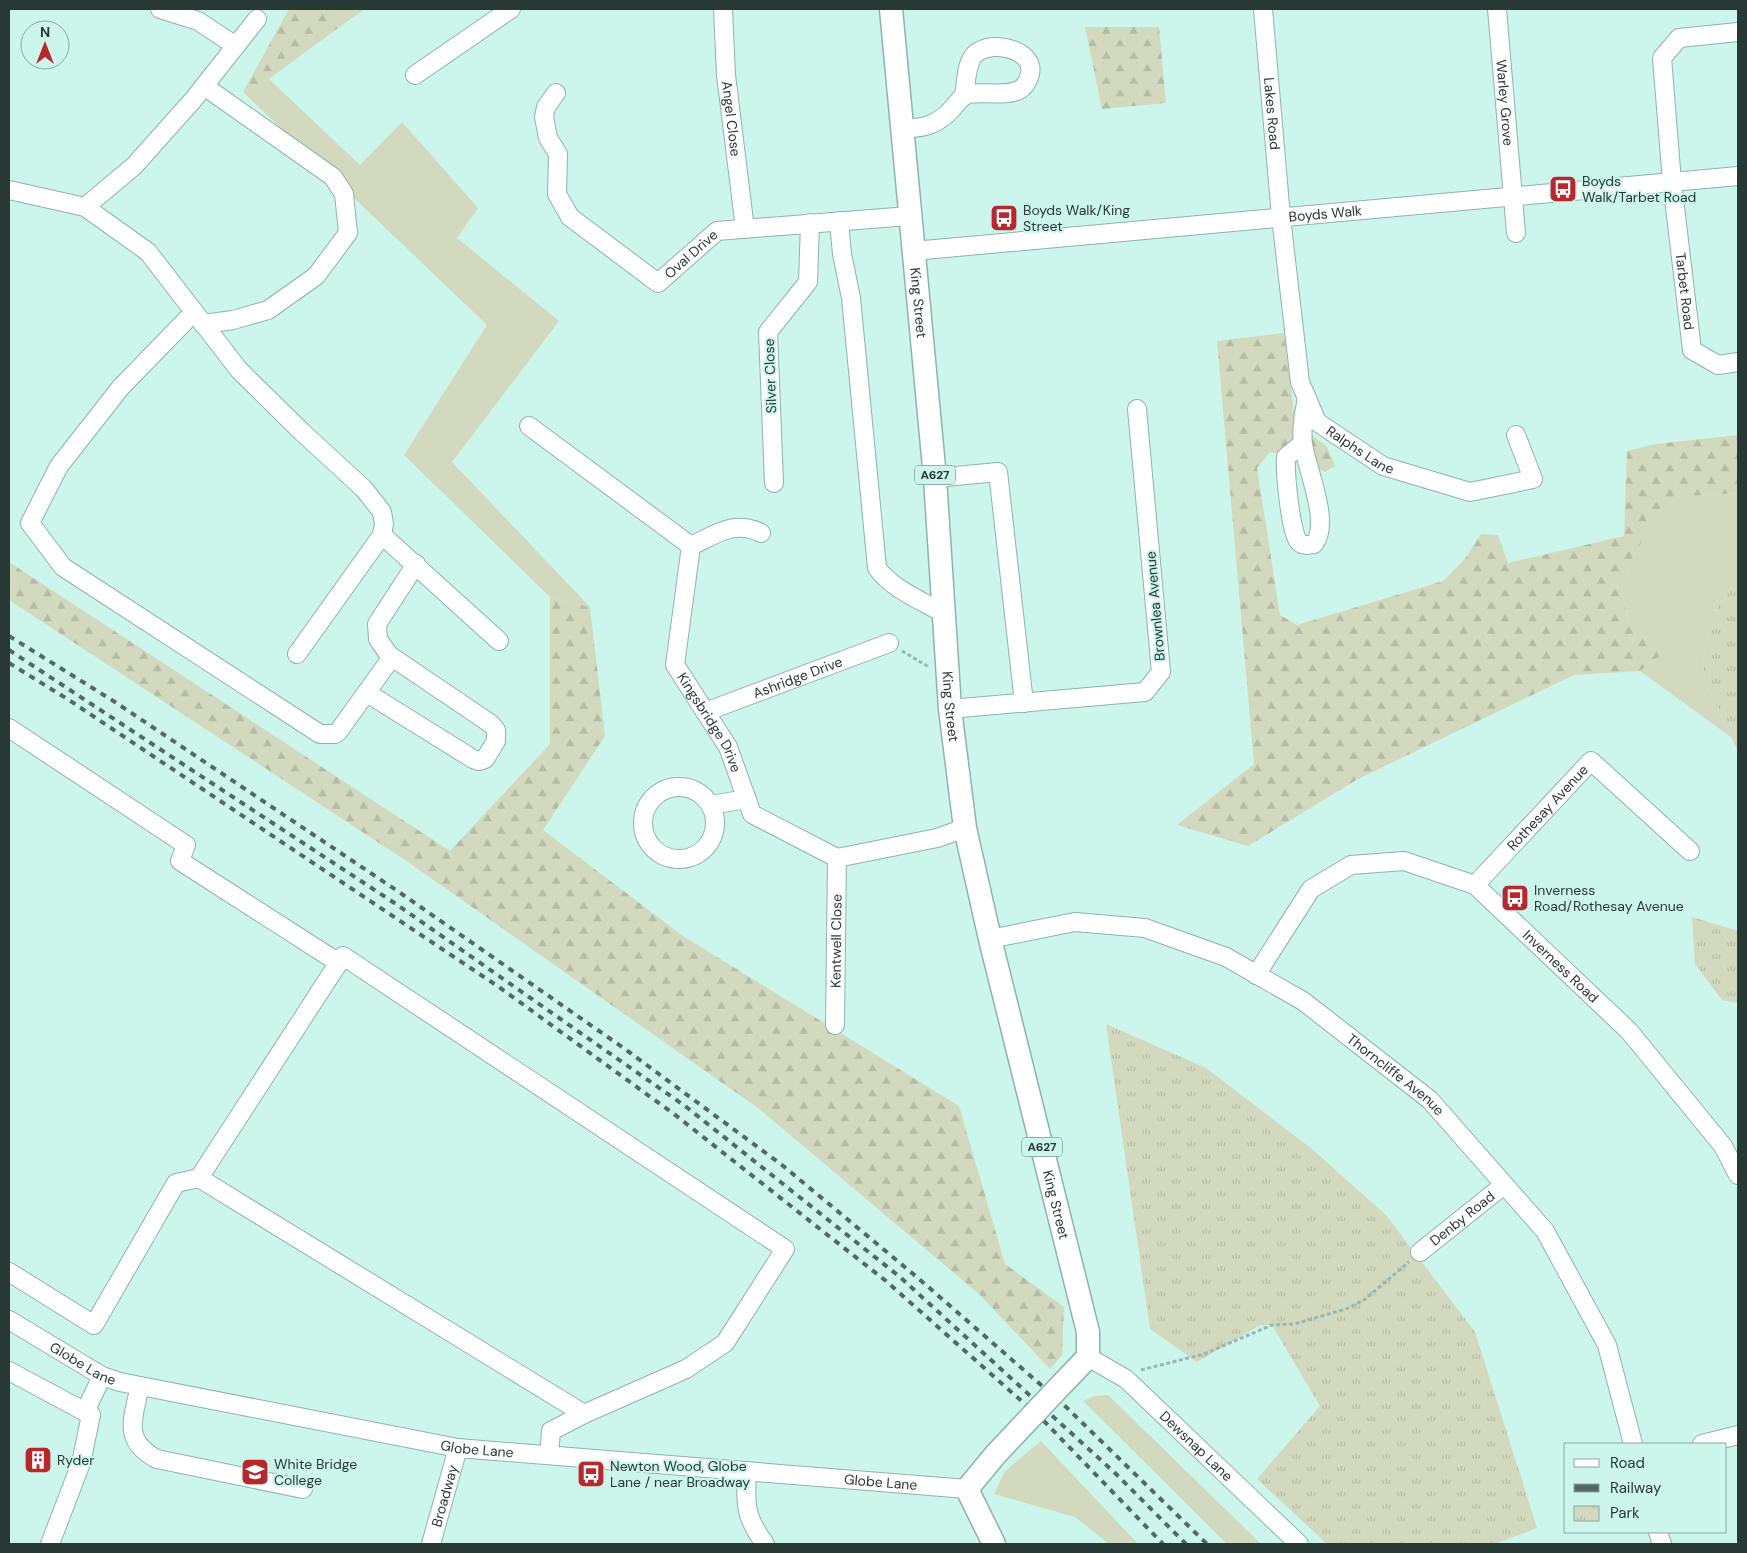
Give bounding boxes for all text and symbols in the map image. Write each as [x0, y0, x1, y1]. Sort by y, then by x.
north arrow [20, 20, 70, 70]
text: N [40, 23, 50, 41]
street label: Warley Grove [1492, 59, 1518, 147]
street label: Lakes Road [1260, 77, 1284, 151]
street label: Angel Close [718, 80, 745, 158]
place label: Boyds Walk/Tarbet Road [1582, 172, 1696, 206]
bus stop icon: Boyds Walk/Tarbet Road [1548, 174, 1578, 204]
place label: Boyds Walk/King Street [1023, 201, 1130, 235]
street label: Boyds Walk [1288, 201, 1363, 226]
bus stop icon: Boyds Walk/King Street [989, 203, 1019, 233]
street label: Oval Drive [660, 226, 722, 282]
street label: Tarbet Road [1671, 251, 1699, 331]
street label: King Street [906, 267, 931, 339]
street label: Silver Close [760, 338, 780, 414]
street label: Ralphs Lane [1323, 422, 1396, 478]
road number: A627 [915, 466, 955, 484]
street label: Brownlea Avenue [1141, 550, 1169, 662]
street label: Ashridge Drive [750, 652, 845, 702]
street label: Kingsbridge Drive [673, 669, 745, 775]
street label: King Street [939, 671, 963, 743]
street label: Rothesay Avenue [1503, 761, 1592, 854]
place label: Inverness Road/Rothesay Avenue [1534, 881, 1684, 915]
bus stop icon: Inverness Road/Rothesay Avenue [1500, 883, 1530, 913]
street label: Kentwell Close [826, 894, 846, 988]
street label: Inverness Road [1519, 926, 1602, 1006]
street label: Thorncliffe Avenue [1343, 1030, 1448, 1119]
road number: A627 [1022, 1138, 1062, 1156]
street label: King Street [1039, 1168, 1074, 1241]
street label: Denby Road [1426, 1187, 1498, 1250]
street label: Globe Lane [47, 1338, 118, 1389]
street label: Dewsnap Lane [1156, 1407, 1237, 1485]
street label: Globe Lane [439, 1436, 514, 1461]
legend [1564, 1443, 1727, 1533]
building icon: Ryder [23, 1445, 53, 1475]
place label: Ryder [57, 1451, 94, 1469]
text: Road [1610, 1453, 1645, 1473]
place label: White Bridge College [274, 1455, 357, 1489]
school or university icon: White Bridge College [240, 1457, 270, 1487]
place label: Newton Wood, Globe Lane / near Broadway [610, 1457, 750, 1491]
bus stop icon: Newton Wood, Globe Lane / near Broadway [576, 1459, 606, 1489]
street label: Broadway [427, 1463, 462, 1529]
street label: Globe Lane [843, 1470, 918, 1494]
text: Railway [1610, 1478, 1662, 1498]
text: Park [1610, 1503, 1640, 1523]

